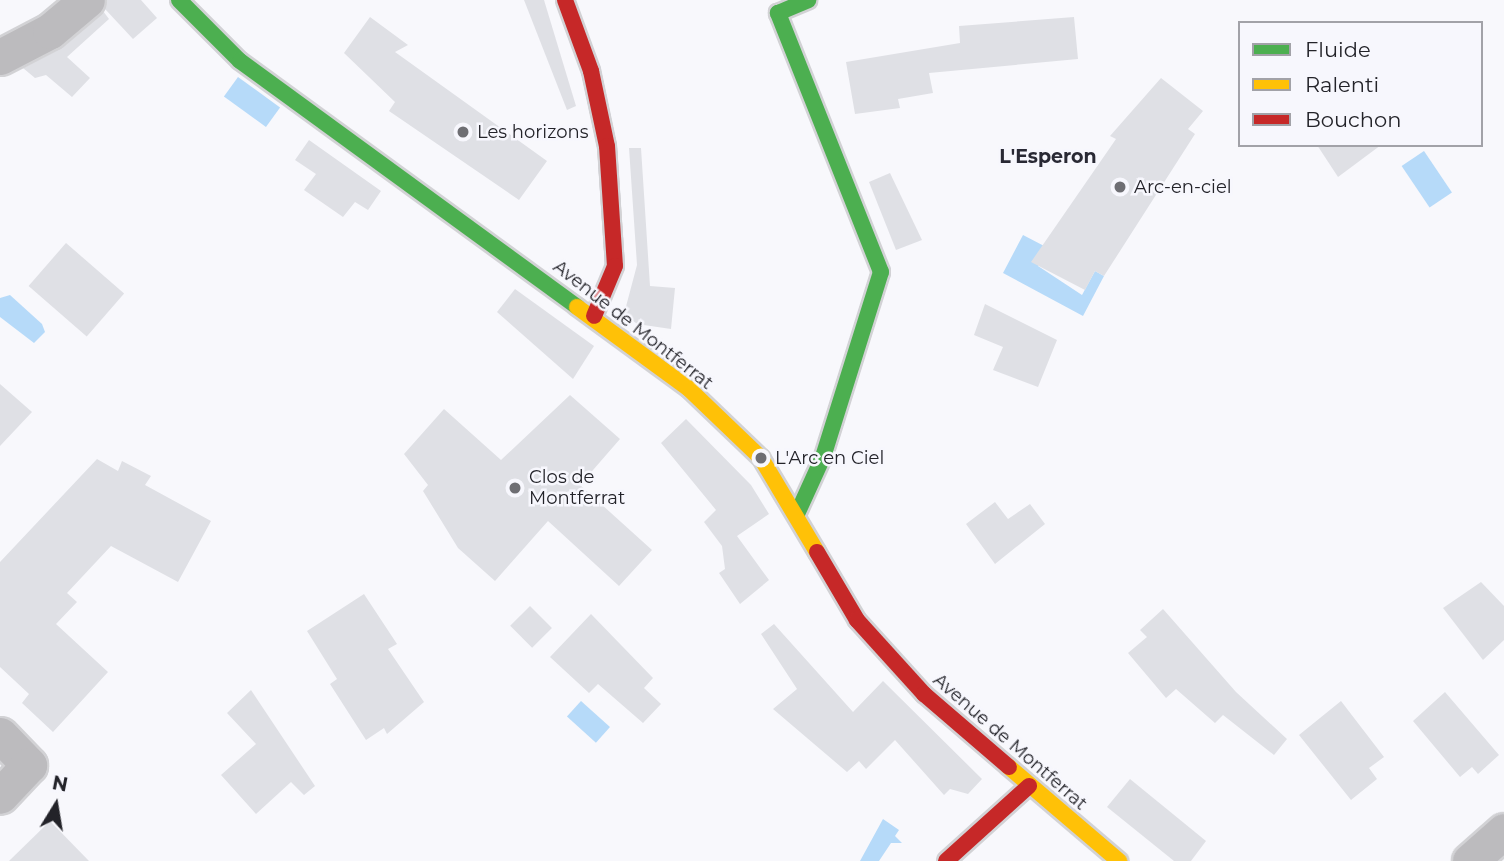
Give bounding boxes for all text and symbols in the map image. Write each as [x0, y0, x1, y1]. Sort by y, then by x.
legend [1238, 21, 1483, 147]
text: Fluide [1305, 37, 1371, 62]
text: Ralenti [1305, 72, 1379, 97]
text: Bouchon [1305, 107, 1401, 132]
place label: Les horizons [477, 121, 588, 143]
marker: Les horizons [455, 124, 471, 140]
district label: L'Esperon [999, 146, 1097, 168]
place label: Arc-en-ciel [1134, 176, 1232, 198]
marker: Arc-en-ciel [1112, 179, 1128, 195]
street label: Avenue de Montferrat [549, 256, 717, 394]
place label: L'Arc en Ciel [775, 447, 884, 469]
marker: L'Arc en Ciel [753, 450, 769, 466]
place label: Clos de Montferrat [529, 467, 625, 510]
marker: Clos de Montferrat [507, 480, 523, 496]
street label: Avenue de Montferrat [929, 669, 1091, 815]
north arrow [21, 770, 91, 840]
text: N [50, 771, 70, 797]

